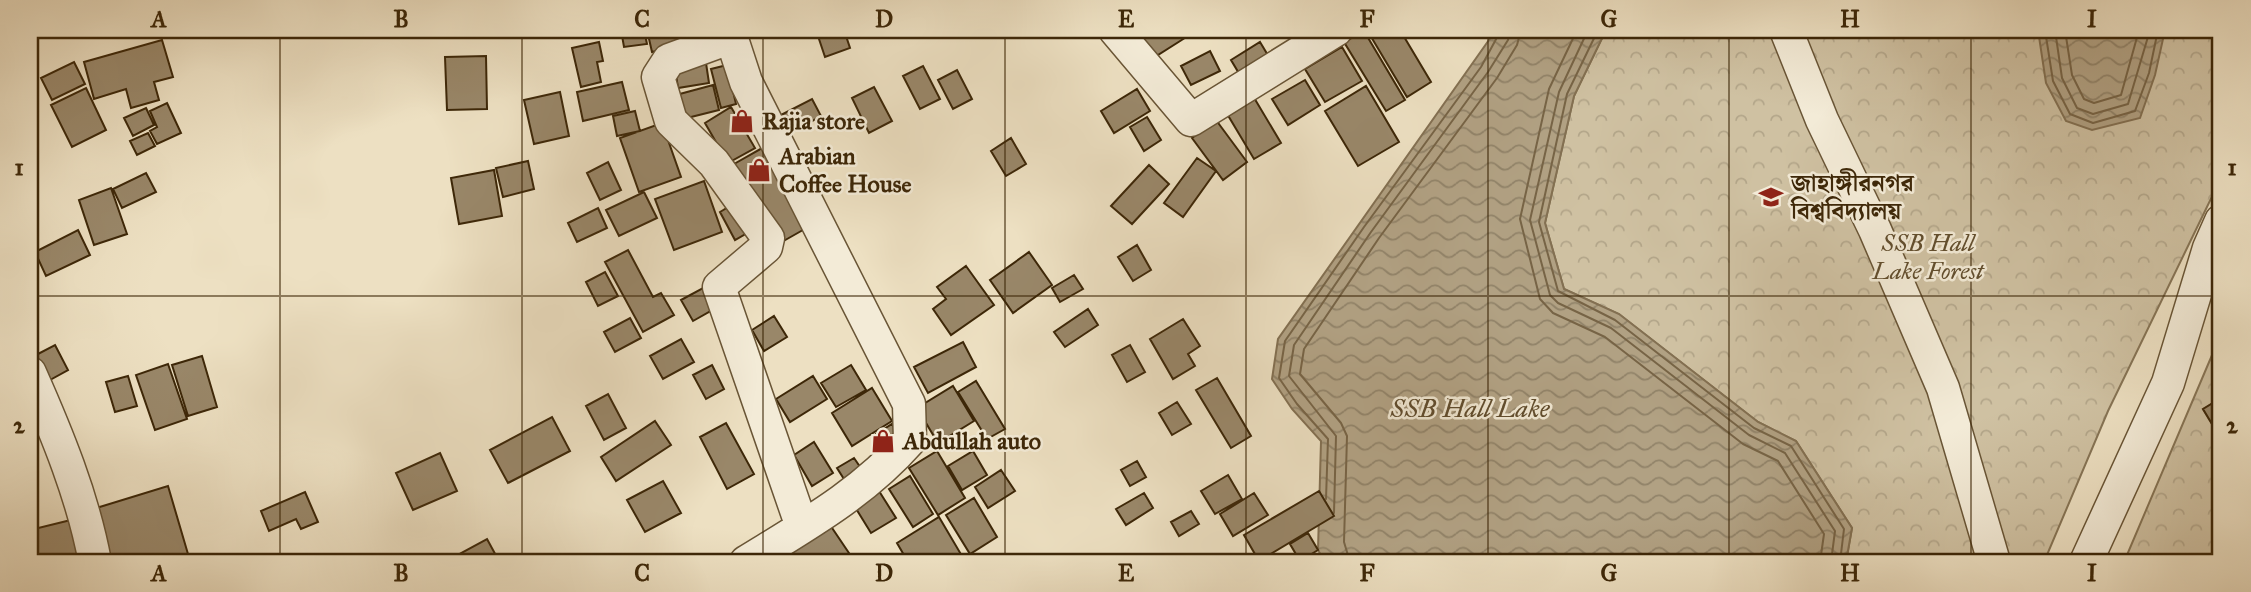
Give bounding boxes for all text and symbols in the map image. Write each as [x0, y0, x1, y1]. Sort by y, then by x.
text: A [149, 5, 167, 33]
text: B [393, 5, 409, 33]
text: C [634, 5, 650, 33]
text: D [875, 5, 893, 33]
text: E [1118, 5, 1135, 33]
text: F [1359, 5, 1375, 33]
text: G [1601, 5, 1618, 33]
text: H [1840, 5, 1860, 33]
text: I [2087, 5, 2097, 33]
place label: Rajia store [762, 106, 865, 136]
shop icon: Rajia store [728, 107, 756, 135]
place label: Arabian Coffee House [777, 141, 911, 199]
text: 1 [14, 153, 24, 181]
text: 1 [2227, 153, 2237, 181]
shop icon: Arabian Coffee House [745, 156, 773, 184]
place label: জাহাঙ্গীরনগর বিশ্ববিদ্যালয় [1790, 168, 1915, 226]
school or university icon: জাহাঙ্গীরনগর বিশ্ববিদ্যালয় [1757, 183, 1785, 211]
park label: SSB Hall Lake Forest [1871, 228, 1985, 286]
water label: SSB Hall Lake [1390, 392, 1551, 424]
text: 2 [13, 411, 25, 439]
text: 2 [2226, 411, 2238, 439]
place label: Abdullah auto [901, 426, 1041, 456]
shop icon: Abdullah auto [869, 427, 897, 455]
text: A [149, 559, 167, 587]
text: B [393, 559, 409, 587]
text: C [634, 559, 650, 587]
text: D [875, 559, 893, 587]
text: E [1118, 559, 1135, 587]
text: F [1359, 559, 1375, 587]
text: G [1601, 559, 1618, 587]
text: H [1840, 559, 1860, 587]
text: I [2087, 559, 2097, 587]

